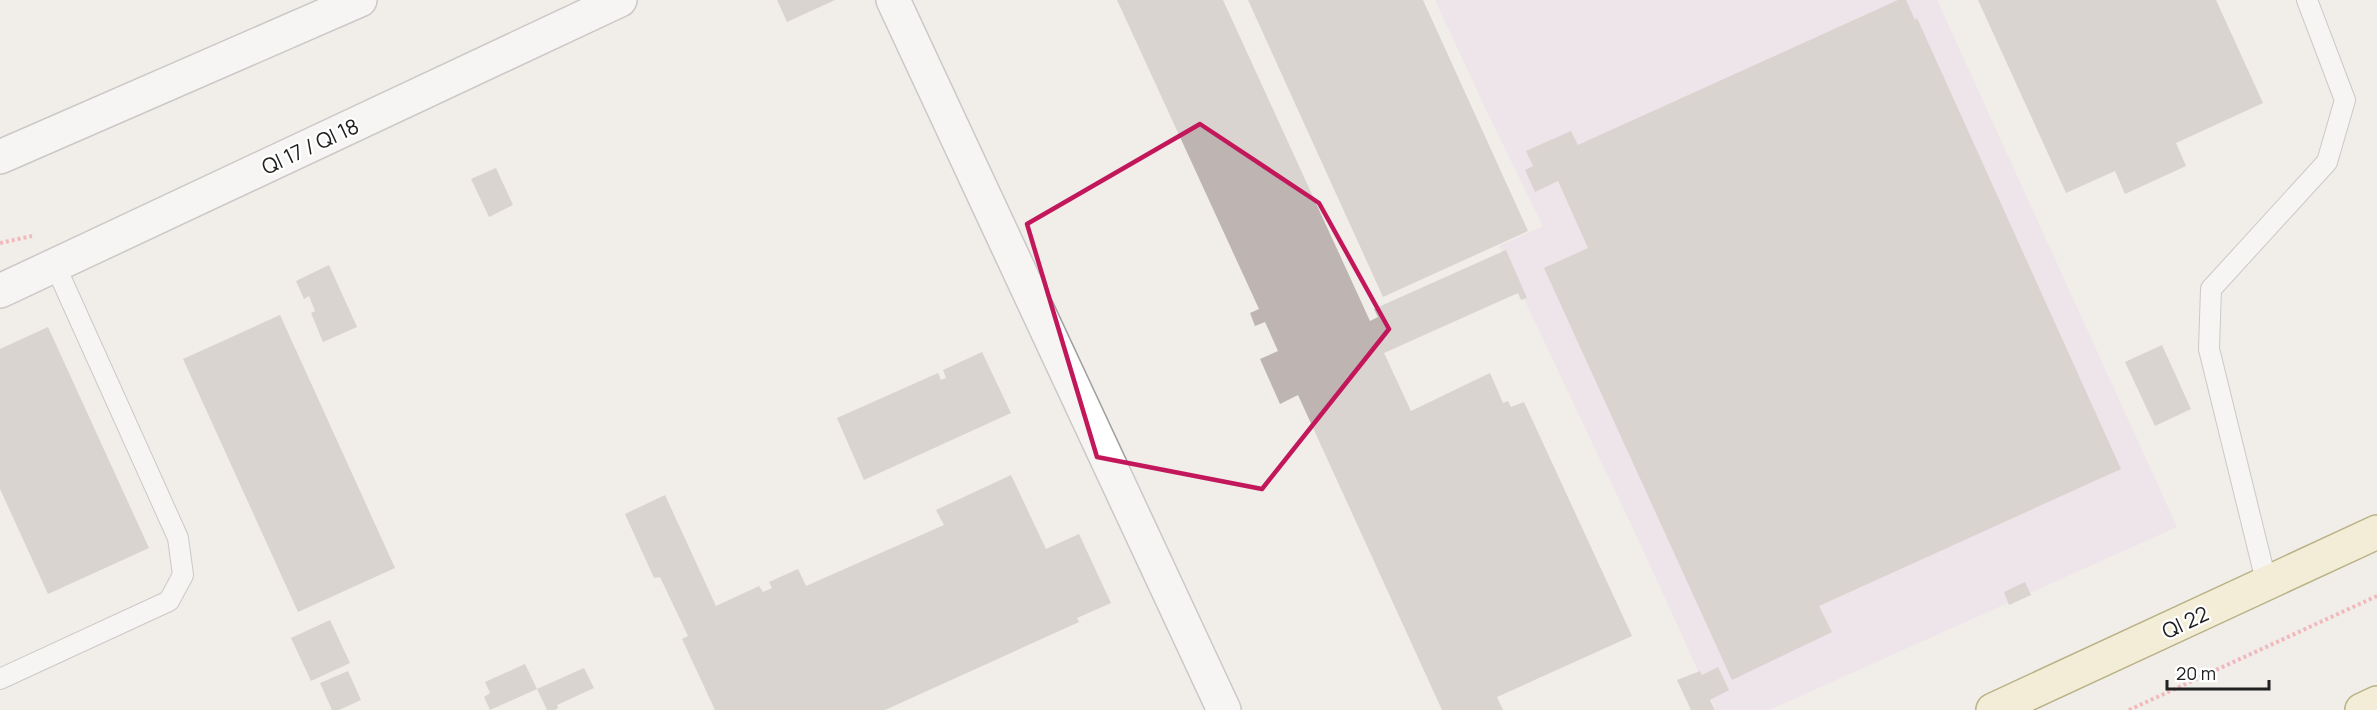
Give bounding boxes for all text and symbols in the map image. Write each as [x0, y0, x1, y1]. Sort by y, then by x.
street label: QI 17 / QI 18 [257, 111, 363, 181]
street label: QI 22 [2157, 599, 2213, 645]
scale bar [2167, 653, 2269, 691]
text: 20 m [2176, 661, 2216, 685]

